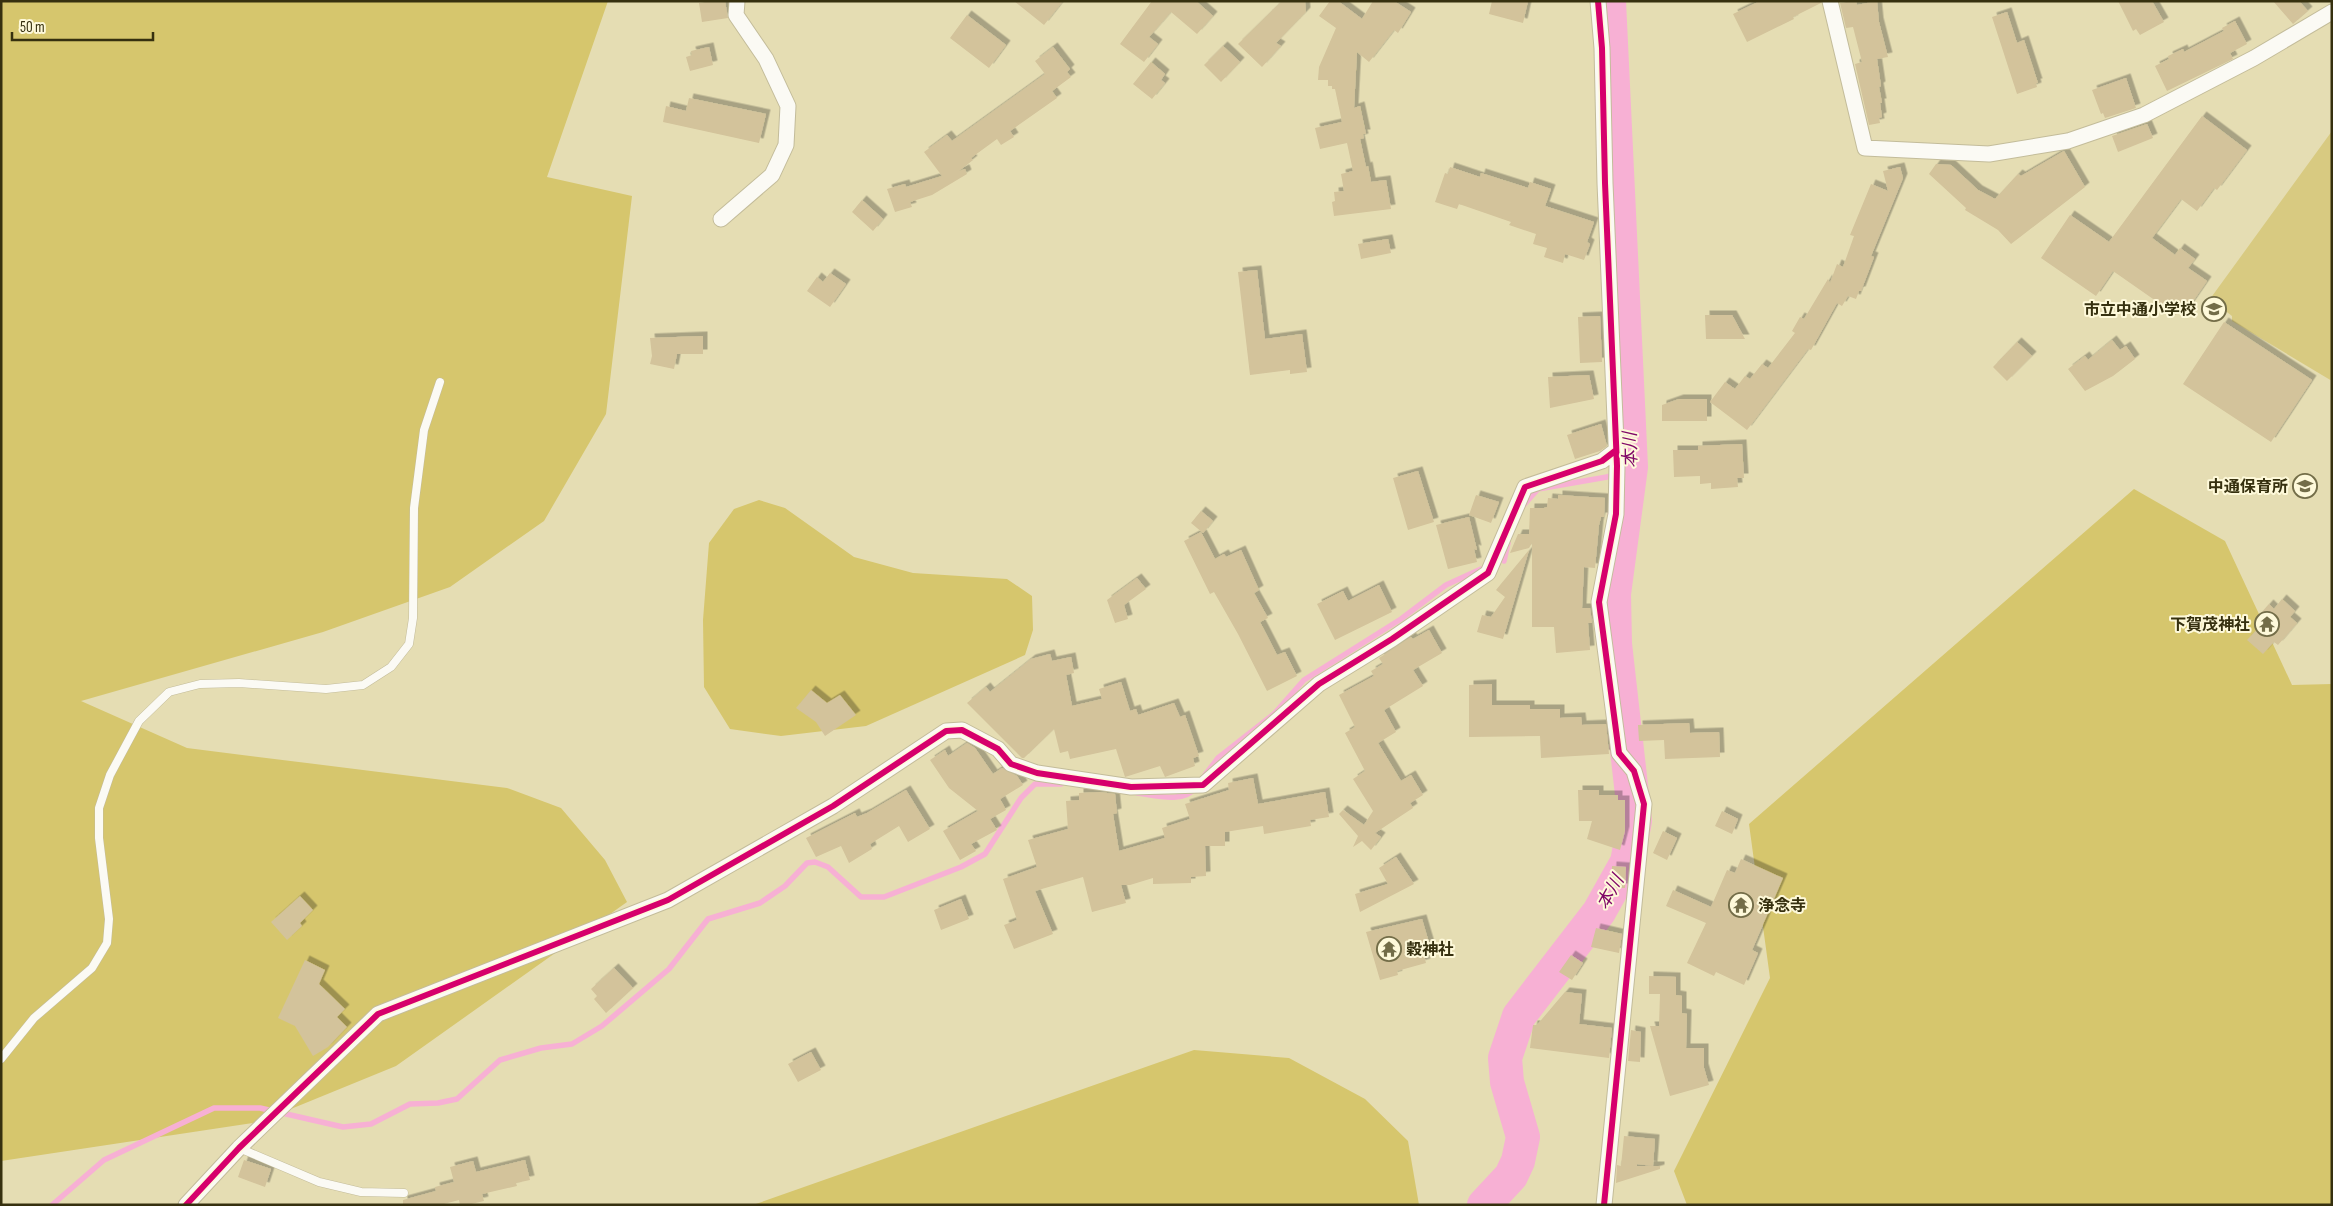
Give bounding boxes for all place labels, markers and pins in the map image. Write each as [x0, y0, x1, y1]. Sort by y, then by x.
school or university icon: 市立中通小学校 [2201, 296, 2227, 322]
place label: 市立中通小学校 [2084, 301, 2196, 320]
school or university icon: 中通保育所 [2292, 473, 2318, 499]
place label: 中通保育所 [2208, 478, 2288, 497]
temple icon: 下賀茂神社 [2254, 611, 2280, 637]
place label: 下賀茂神社 [2170, 615, 2250, 635]
temple icon: 浄念寺 [1728, 892, 1754, 918]
place label: 浄念寺 [1758, 897, 1806, 916]
temple icon: 穀神社 [1376, 936, 1402, 962]
place label: 穀神社 [1406, 940, 1454, 960]

